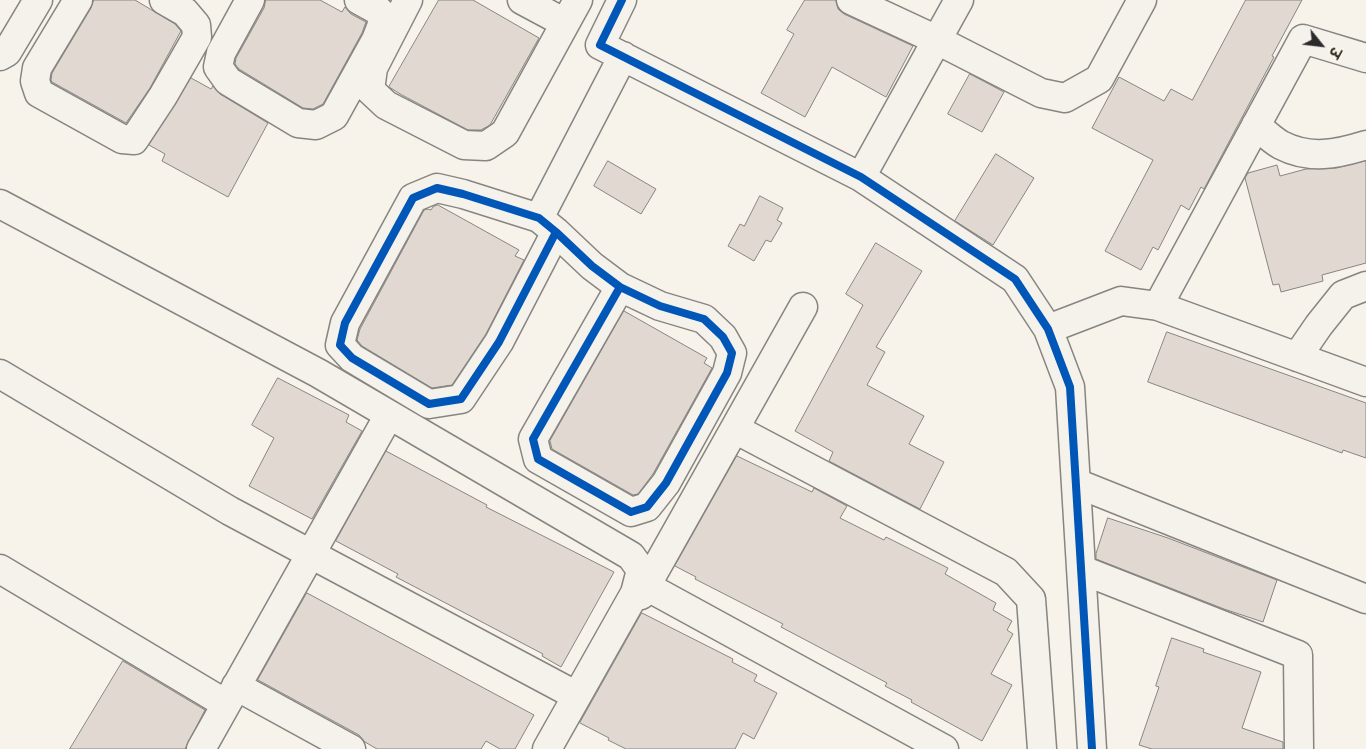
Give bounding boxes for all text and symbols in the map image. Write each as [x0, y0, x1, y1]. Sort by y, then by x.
north arrow [1296, 20, 1346, 70]
text: उ [1321, 42, 1348, 63]

